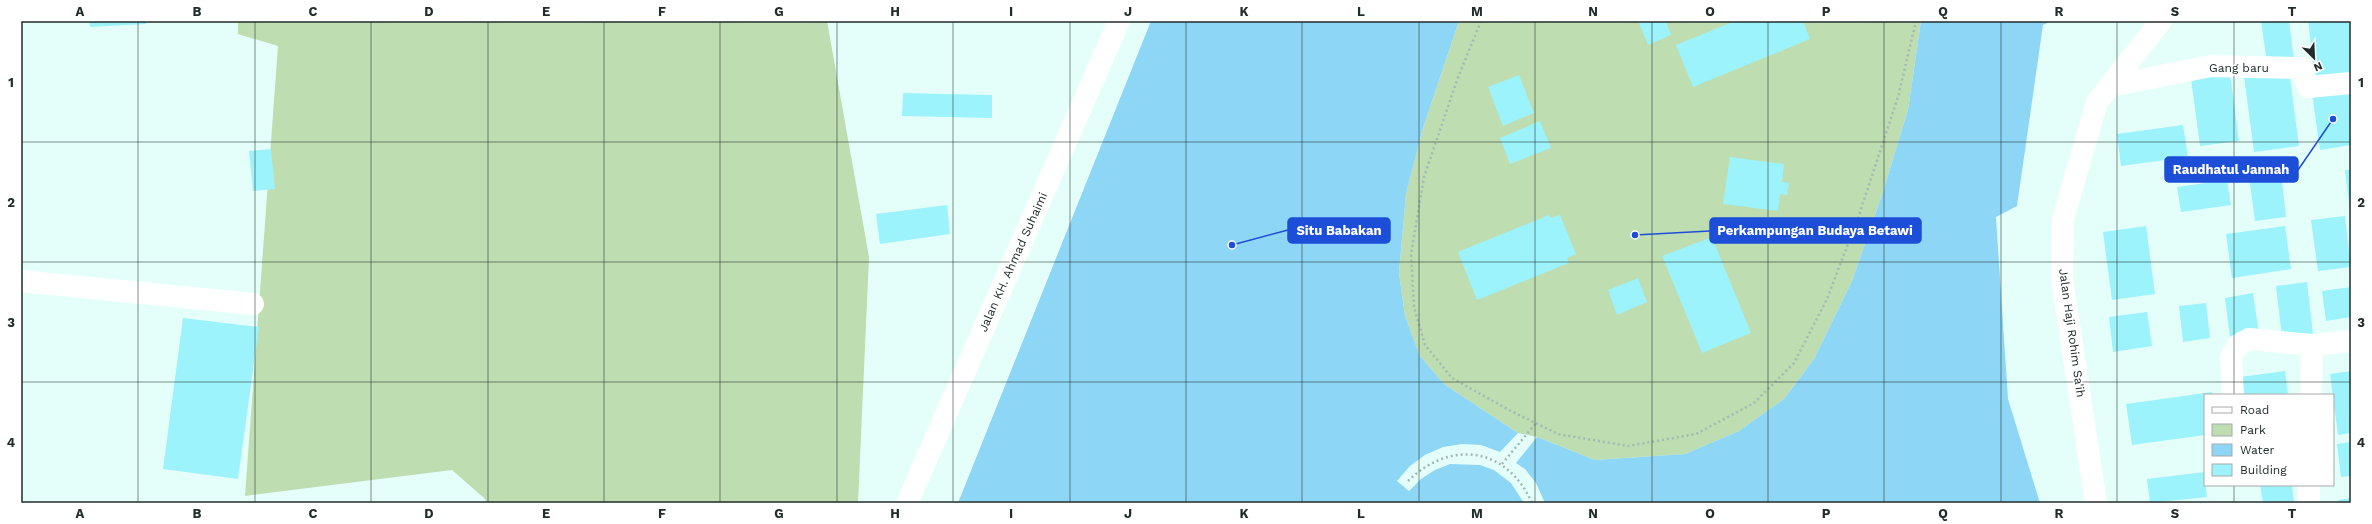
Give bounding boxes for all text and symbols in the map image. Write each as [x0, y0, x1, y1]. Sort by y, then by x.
text: A [76, 4, 85, 19]
text: B [193, 4, 202, 19]
text: C [309, 4, 318, 19]
text: D [424, 4, 434, 19]
text: E [542, 4, 550, 19]
text: F [658, 4, 666, 19]
text: G [774, 4, 784, 19]
text: H [890, 4, 900, 19]
text: I [1009, 4, 1013, 19]
text: J [1124, 4, 1132, 19]
text: K [1239, 4, 1249, 19]
text: L [1357, 4, 1365, 19]
text: M [1471, 4, 1483, 19]
text: N [1588, 4, 1598, 19]
text: O [1705, 4, 1715, 19]
text: P [1822, 4, 1831, 19]
text: Q [1938, 4, 1948, 19]
text: R [2055, 4, 2064, 19]
text: S [2171, 4, 2180, 19]
text: T [2288, 4, 2297, 19]
north arrow [2294, 38, 2334, 78]
text: N [2311, 59, 2324, 74]
street label: Gang baru [2209, 61, 2269, 75]
text: 1 [8, 75, 14, 90]
text: 1 [2358, 75, 2364, 90]
callout: Raudhatul Jannah [2165, 157, 2298, 182]
text: Raudhatul Jannah [2173, 162, 2289, 177]
street label: Jalan KH. Ahmad Suhaimi [976, 190, 1050, 334]
text: 2 [7, 195, 15, 210]
text: 2 [2357, 195, 2365, 210]
callout: Situ Babakan [1288, 218, 1390, 243]
callout: Perkampungan Budaya Betawi [1710, 218, 1921, 243]
text: Situ Babakan [1296, 223, 1382, 238]
text: Perkampungan Budaya Betawi [1717, 223, 1913, 238]
street label: Jalan Haji Rohim Sa'ih [2056, 268, 2088, 398]
text: 3 [7, 315, 15, 330]
text: 3 [2357, 315, 2365, 330]
legend [2204, 394, 2334, 486]
text: Road [2240, 403, 2269, 417]
text: Park [2240, 423, 2266, 437]
text: 4 [7, 435, 16, 450]
text: 4 [2357, 435, 2366, 450]
text: Water [2240, 443, 2275, 457]
text: Building [2240, 463, 2287, 477]
text: A [76, 506, 85, 521]
text: B [193, 506, 202, 521]
text: C [309, 506, 318, 521]
text: D [424, 506, 434, 521]
text: E [542, 506, 550, 521]
text: F [658, 506, 666, 521]
text: G [774, 506, 784, 521]
text: H [890, 506, 900, 521]
text: I [1009, 506, 1013, 521]
text: J [1124, 506, 1132, 521]
text: K [1239, 506, 1249, 521]
text: L [1357, 506, 1365, 521]
text: M [1471, 506, 1483, 521]
text: N [1588, 506, 1598, 521]
text: O [1705, 506, 1715, 521]
text: P [1822, 506, 1831, 521]
text: Q [1938, 506, 1948, 521]
text: R [2055, 506, 2064, 521]
text: S [2171, 506, 2180, 521]
text: T [2288, 506, 2297, 521]

